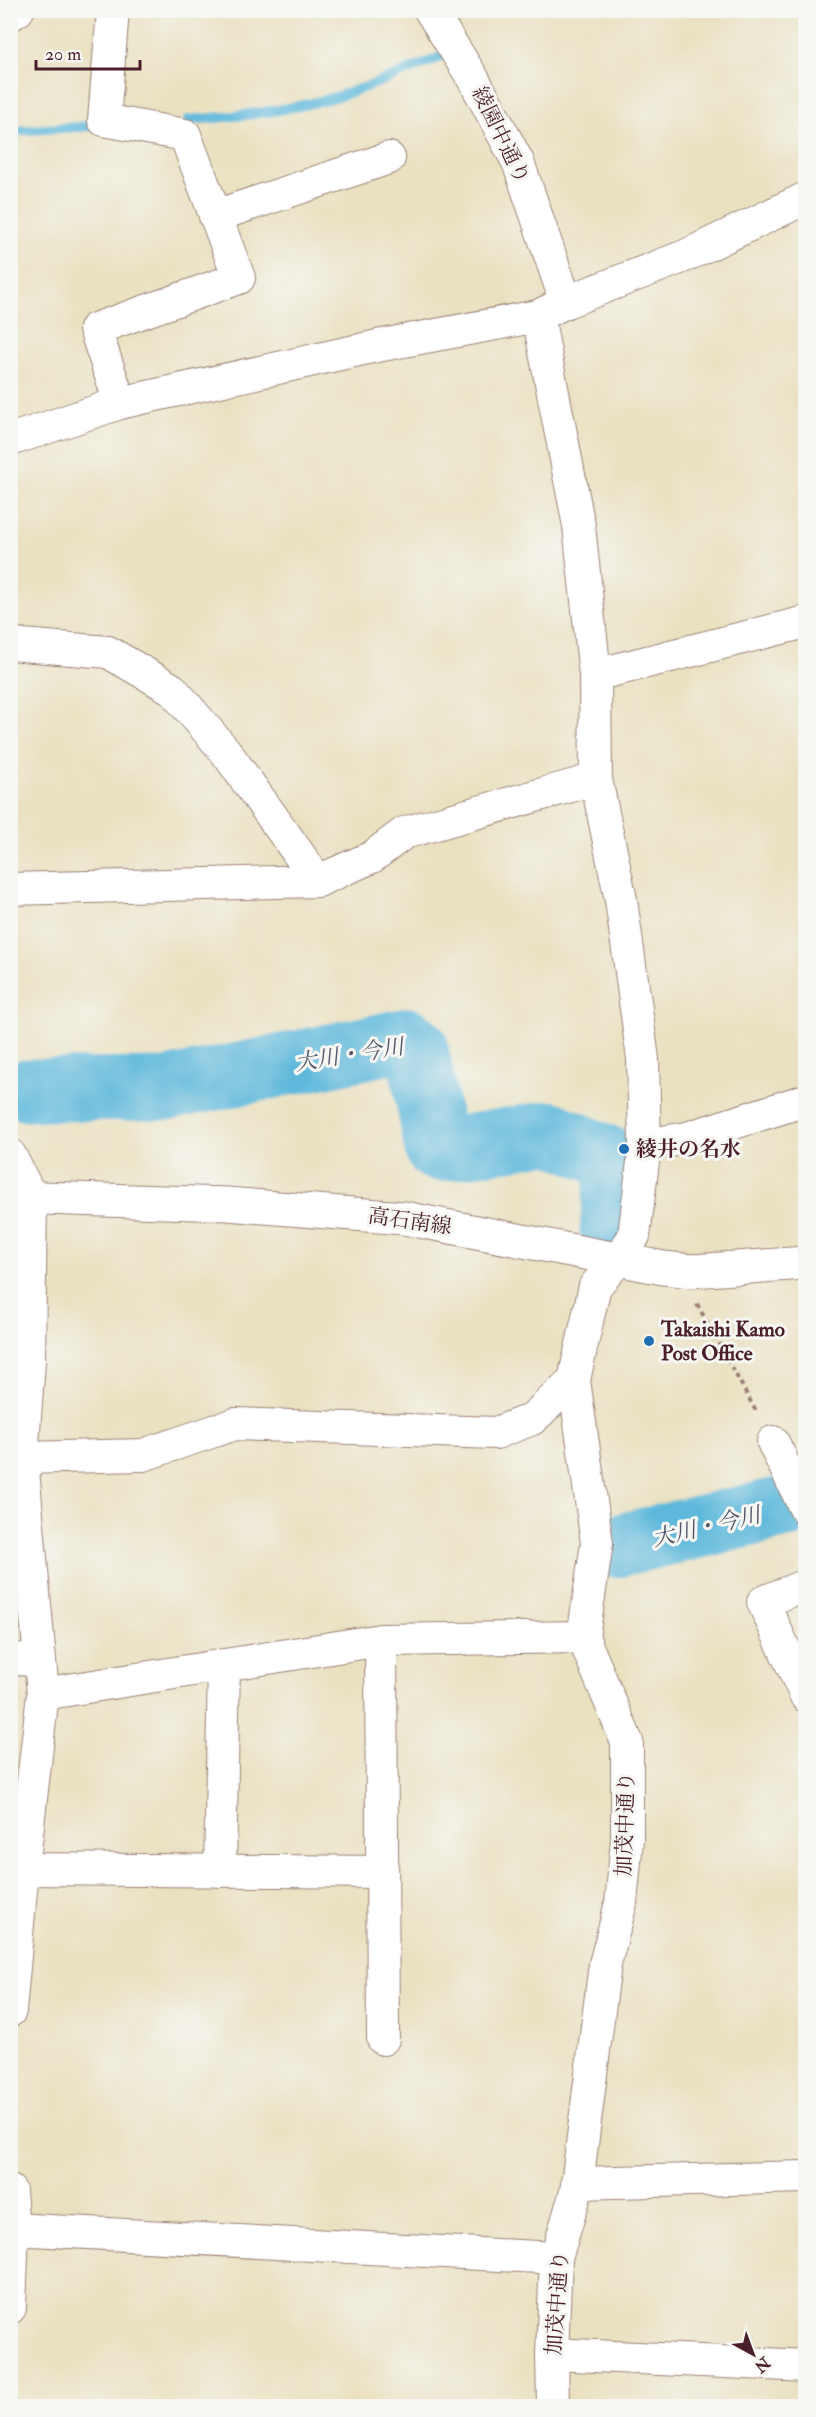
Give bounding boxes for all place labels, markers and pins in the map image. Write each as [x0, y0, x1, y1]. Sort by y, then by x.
place label: 綾井の名水 [636, 1136, 741, 1163]
marker: 綾井の名水 [617, 1142, 631, 1156]
place label: Takaishi Kamo Post Office [660, 1316, 785, 1367]
marker: Takaishi Kamo Post Office [642, 1334, 656, 1348]

